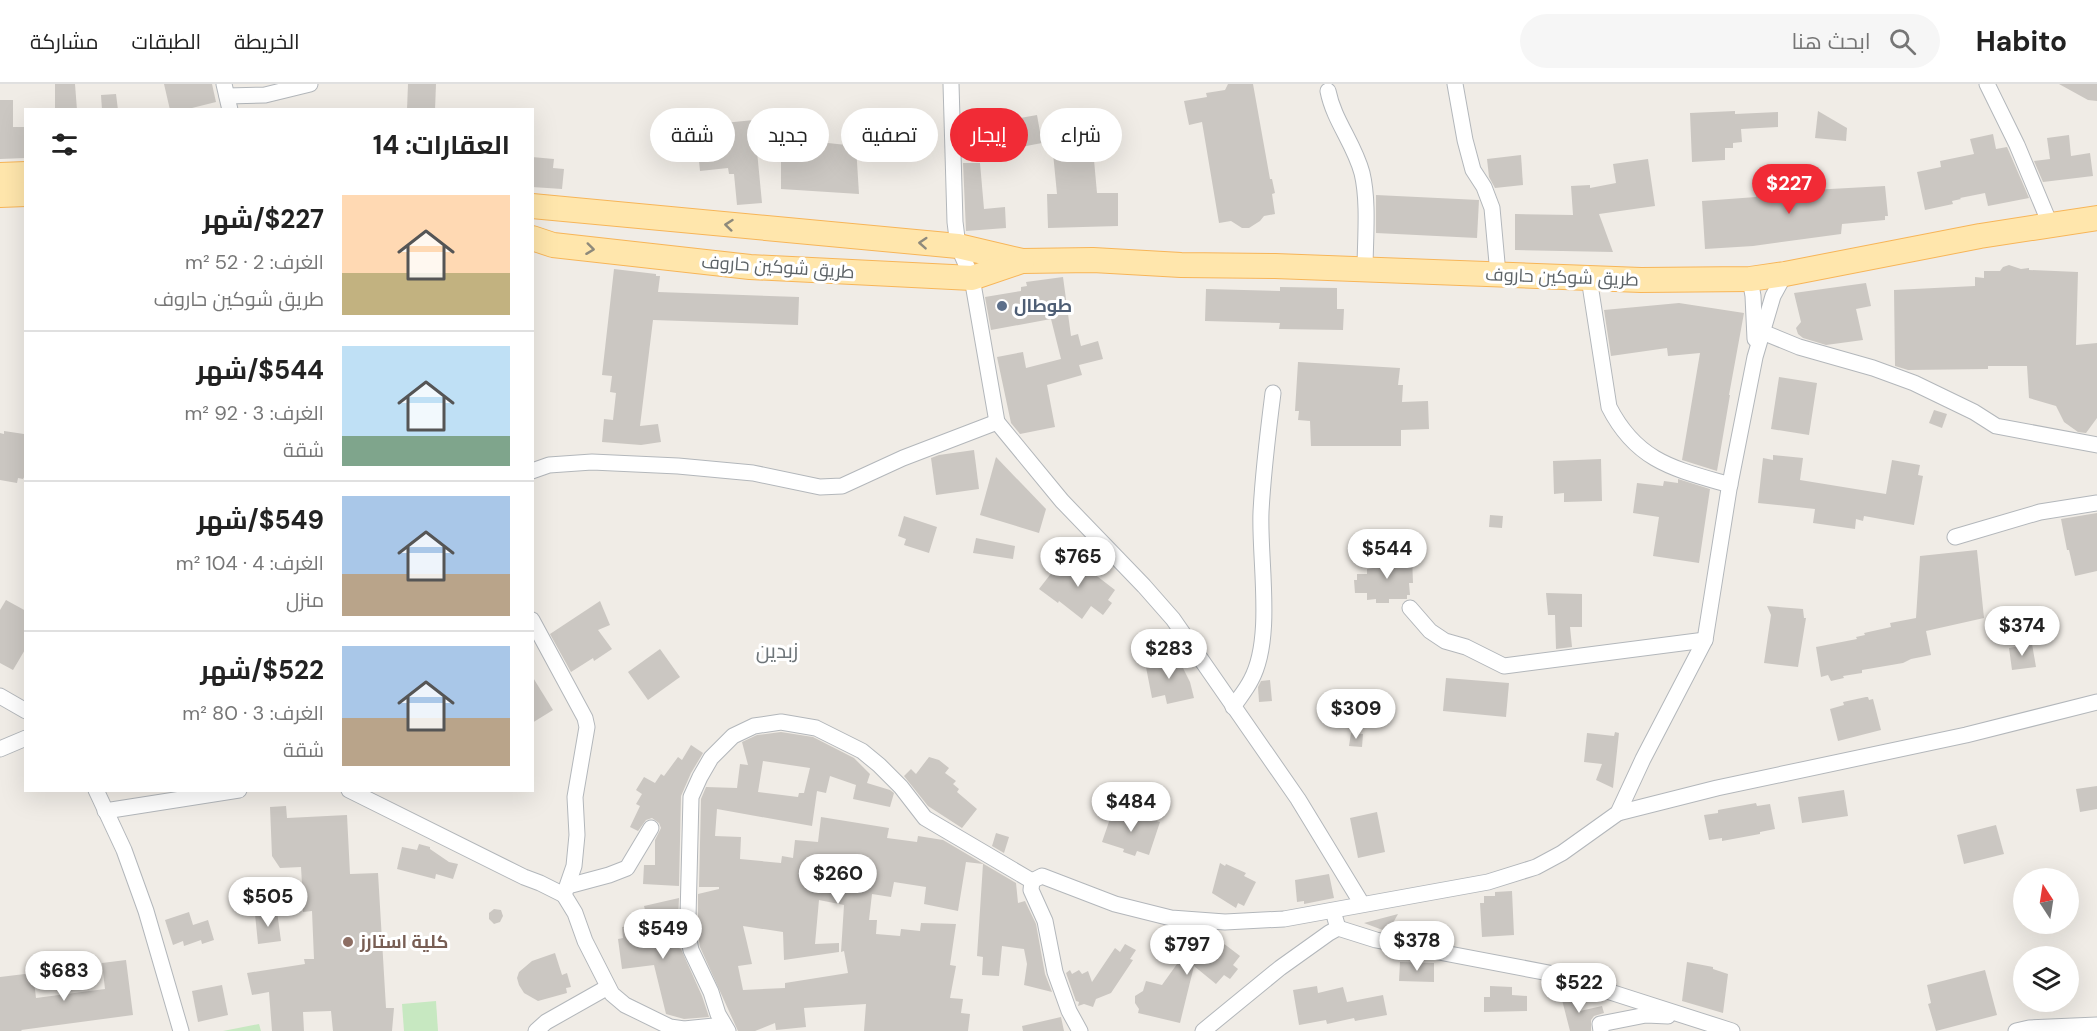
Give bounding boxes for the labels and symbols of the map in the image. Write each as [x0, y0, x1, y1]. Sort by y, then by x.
pin: $227 [1753, 164, 1825, 215]
one-way arrow [725, 219, 734, 232]
one-way arrow [919, 237, 928, 250]
one-way arrow [585, 242, 594, 255]
street label: طريق شوكين حاروف [701, 250, 855, 284]
street label: طريق شوكين حاروف [1485, 262, 1639, 292]
place label: طوطال [1014, 294, 1072, 318]
marker: طوطال [995, 299, 1009, 313]
pin: $544 [1351, 529, 1423, 580]
pin: $765 [1042, 537, 1114, 588]
pin: $374 [1986, 606, 2058, 657]
pin: $283 [1133, 629, 1205, 680]
district label: زبدين [756, 637, 798, 665]
pin: $309 [1320, 689, 1392, 740]
pin: $484 [1095, 782, 1167, 833]
pin: $260 [802, 854, 874, 905]
north arrow [2013, 868, 2079, 934]
pin: $505 [232, 877, 304, 928]
pin: $549 [627, 909, 699, 960]
pin: $378 [1381, 921, 1453, 972]
pin: $797 [1151, 925, 1223, 976]
place label: كلية استارز [359, 930, 448, 954]
marker: كلية استارز [341, 935, 355, 949]
pin: $683 [28, 951, 100, 1002]
pin: $522 [1543, 963, 1615, 1014]

